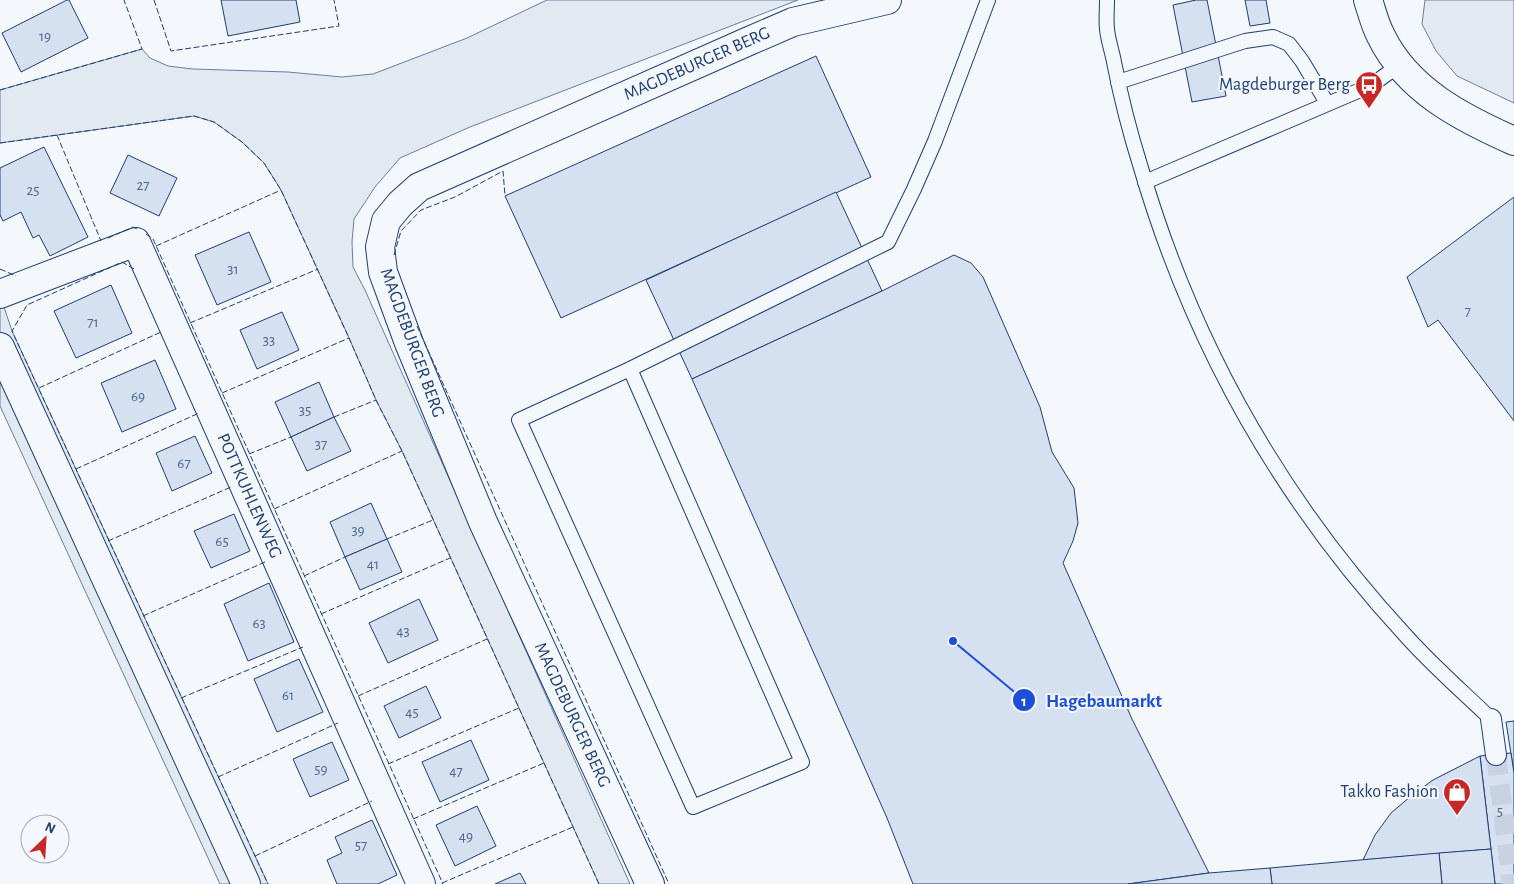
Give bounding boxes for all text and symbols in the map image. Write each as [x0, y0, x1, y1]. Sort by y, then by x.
street label: MAGDEBURGER BERG [621, 24, 773, 104]
house number: 19 [39, 29, 51, 44]
bus stop icon: Magdeburger Berg [1354, 70, 1384, 109]
place label: Magdeburger Berg [1219, 76, 1350, 94]
house number: 27 [136, 178, 150, 193]
house number: 25 [26, 183, 40, 198]
house number: 31 [227, 262, 239, 277]
street label: MAGDEBURGER BERG [377, 266, 447, 420]
house number: 7 [1465, 304, 1471, 319]
house number: 71 [87, 315, 99, 330]
house number: 33 [263, 333, 275, 348]
house number: 69 [131, 389, 145, 404]
house number: 35 [299, 403, 311, 418]
street label: POTTKUHLENWEG [213, 431, 285, 561]
house number: 37 [315, 437, 327, 452]
house number: 67 [177, 456, 191, 471]
house number: 39 [351, 523, 365, 538]
house number: 65 [215, 534, 229, 549]
house number: 41 [367, 557, 379, 572]
house number: 63 [252, 616, 266, 631]
house number: 43 [396, 624, 410, 639]
street label: MAGDEBURGER BERG [531, 640, 613, 790]
callout: Hagebaumarkt [1011, 683, 1172, 717]
house number: 61 [282, 688, 294, 703]
text: Hagebaumarkt [1046, 692, 1163, 711]
text: 1 [1021, 694, 1027, 709]
house number: 45 [405, 705, 419, 720]
house number: 59 [314, 762, 328, 777]
house number: 47 [449, 764, 463, 779]
shop icon: Takko Fashion [1442, 777, 1472, 816]
place label: Takko Fashion [1340, 783, 1438, 801]
house number: 5 [1497, 804, 1503, 819]
north arrow [20, 814, 70, 864]
text: N [43, 820, 57, 837]
house number: 49 [459, 829, 473, 844]
house number: 57 [355, 838, 367, 853]

